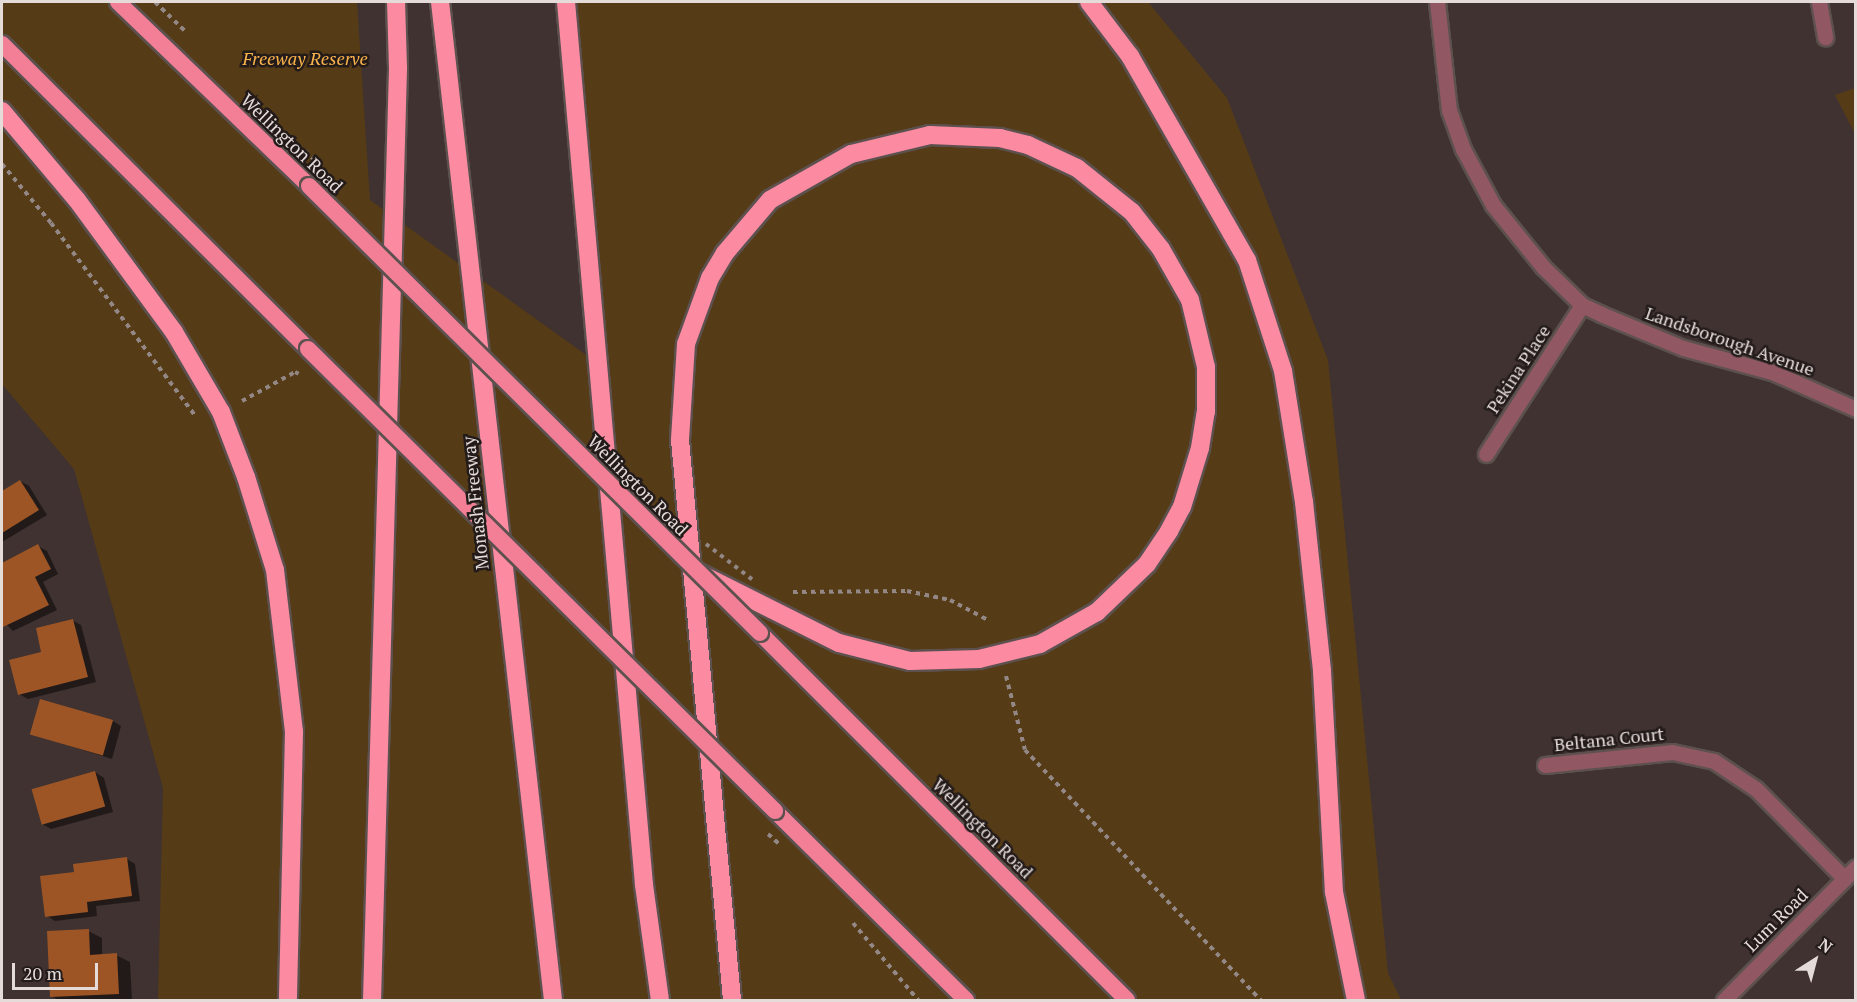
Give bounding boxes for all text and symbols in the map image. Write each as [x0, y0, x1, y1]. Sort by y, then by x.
park label: Freeway Reserve [242, 47, 368, 69]
street label: Wellington Road [237, 89, 347, 197]
street label: Landsborough Avenue [1642, 302, 1818, 380]
street label: Pekina Place [1482, 321, 1554, 417]
street label: Wellington Road [583, 430, 693, 540]
street label: Monash Freeway [457, 435, 493, 571]
street label: Beltana Court [1553, 722, 1665, 756]
street label: Wellington Road [928, 773, 1038, 883]
street label: Lum Road [1740, 884, 1812, 956]
north arrow [1785, 930, 1845, 990]
text: N [1814, 933, 1837, 958]
scale bar [15, 951, 100, 989]
text: 20 m [23, 961, 62, 985]

